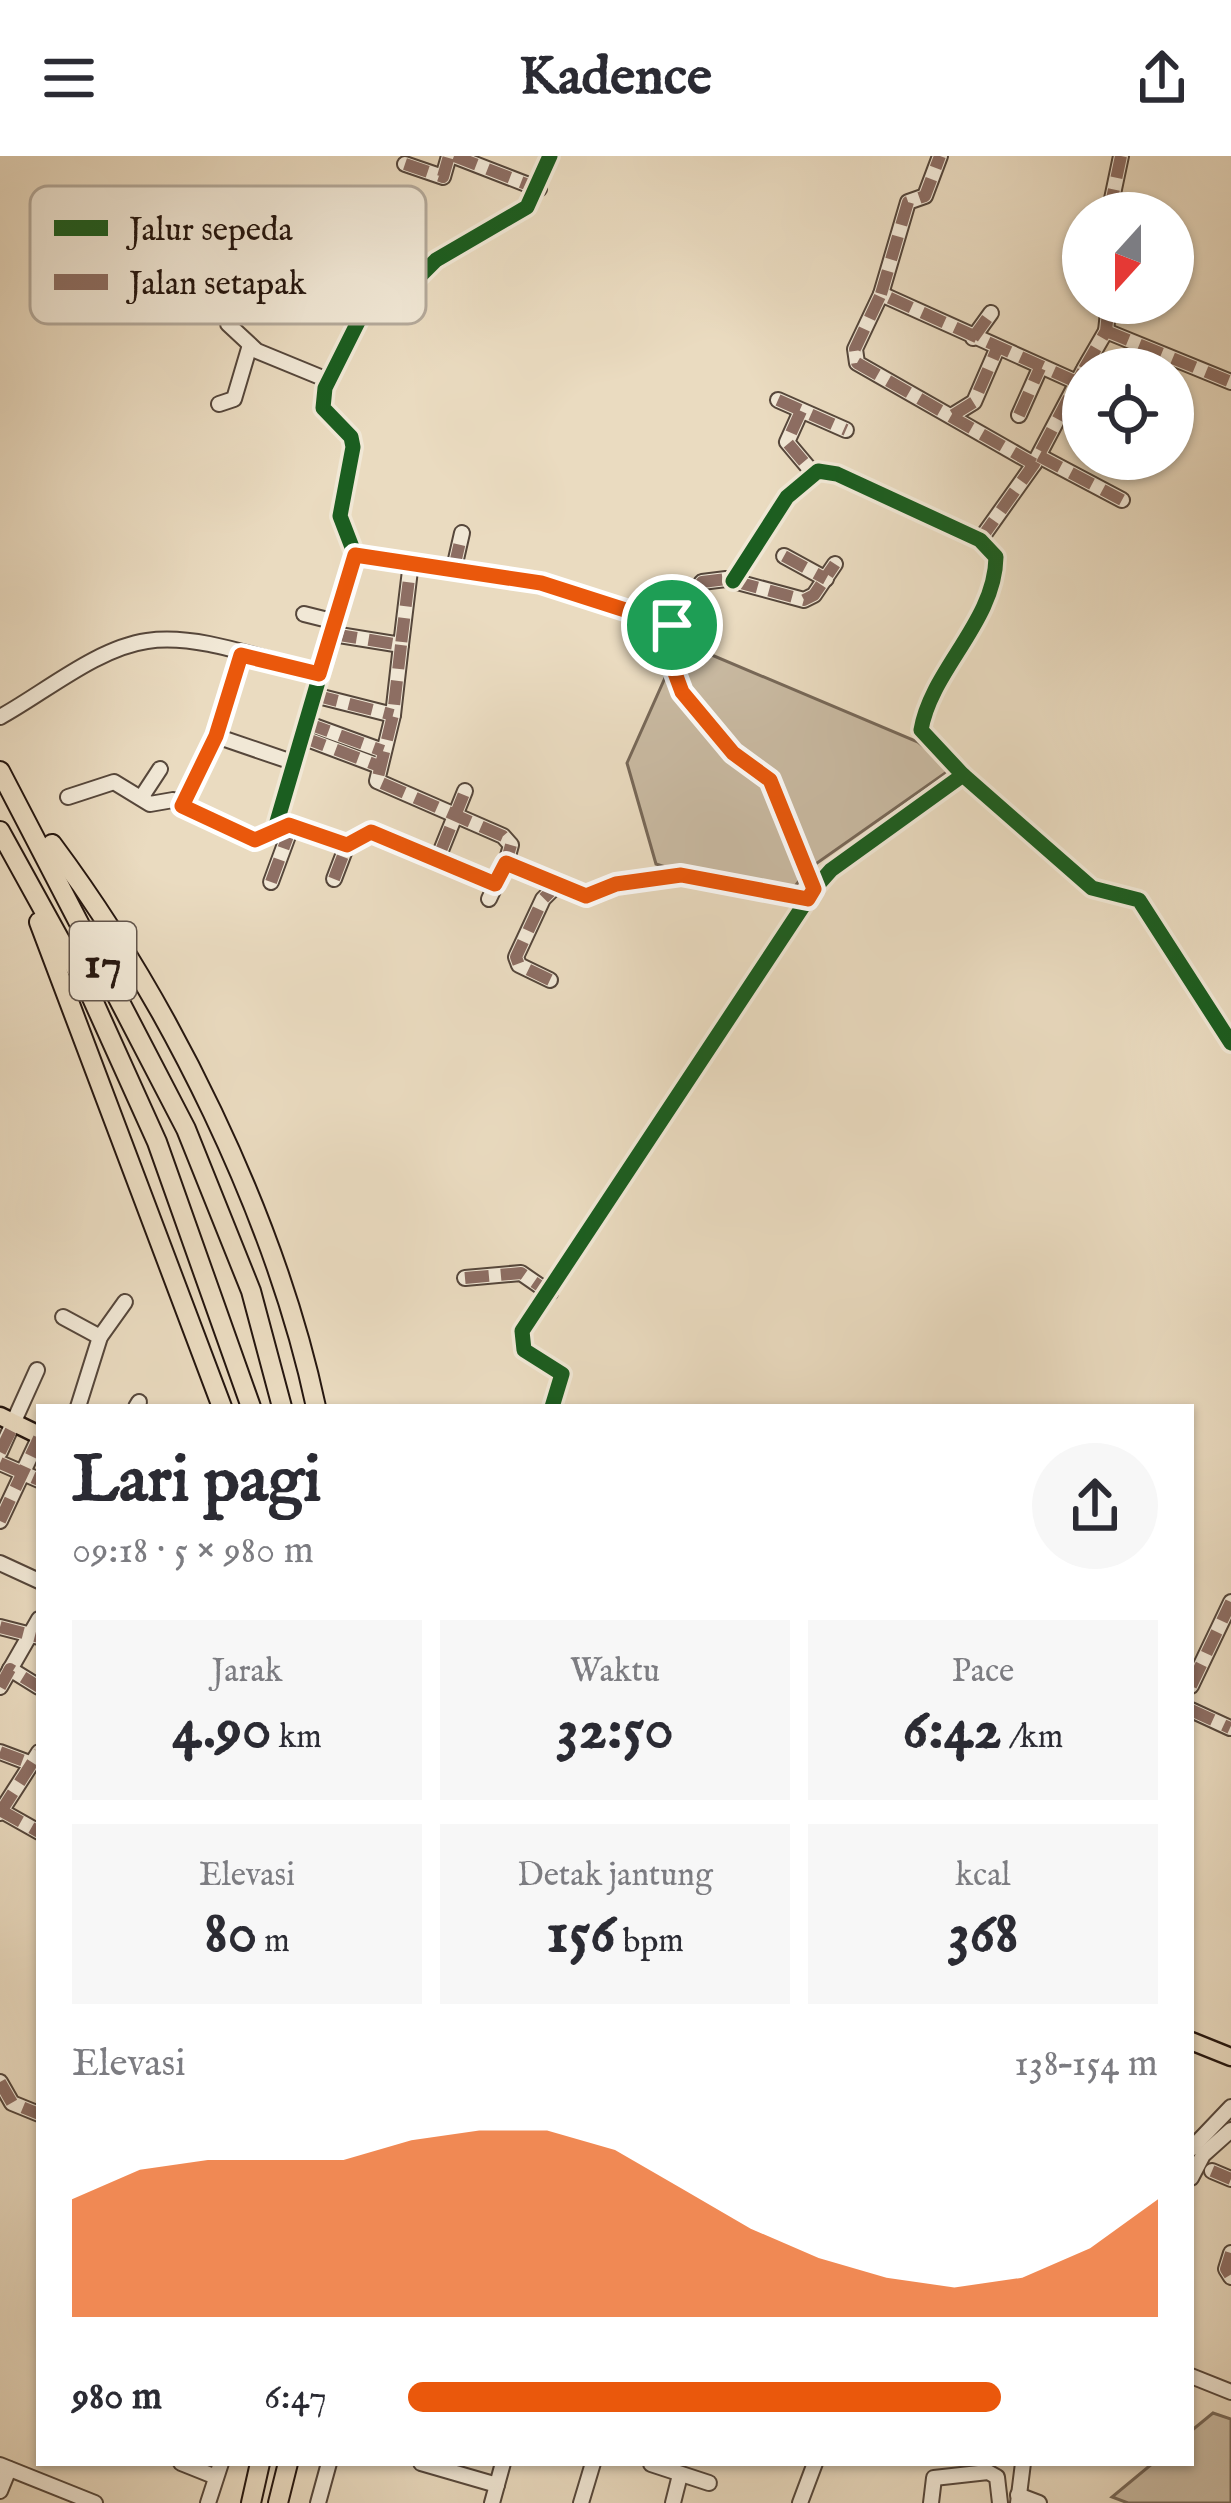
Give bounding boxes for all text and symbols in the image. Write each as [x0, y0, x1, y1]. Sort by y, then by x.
text: Kadence [519, 44, 712, 113]
icon: menu [36, 45, 102, 111]
icon: share [1129, 45, 1195, 111]
legend [30, 186, 426, 324]
north arrow [1062, 192, 1194, 324]
map controls [1062, 192, 1194, 480]
text: Jalur sepeda [125, 210, 294, 252]
text: Jalan setapak [125, 264, 306, 306]
button: locate [1062, 348, 1194, 480]
pin [621, 574, 723, 676]
icon: arrive [639, 592, 705, 658]
road number: 17 [70, 922, 136, 1000]
text: Lari pagi [72, 1440, 322, 1524]
button: share [1032, 1443, 1158, 1569]
text: 09:18 · 5 × 980 m [72, 1527, 314, 1576]
text: Jarak [212, 1651, 282, 1693]
text: Waktu [570, 1651, 660, 1693]
text: Pace [952, 1651, 1014, 1693]
text: 4.90 [172, 1693, 271, 1769]
text: 32:50 [556, 1693, 674, 1769]
text: 6:42 [903, 1693, 1002, 1769]
text: km [271, 1717, 322, 1759]
text: /km [1002, 1717, 1063, 1759]
text: Elevasi [199, 1855, 295, 1897]
text: Detak jantung [517, 1855, 713, 1897]
text: kcal [956, 1855, 1011, 1897]
text: 80 [204, 1897, 257, 1973]
text: 156 [546, 1897, 616, 1973]
text: 368 [947, 1897, 1019, 1973]
text: m [257, 1921, 290, 1963]
text: bpm [616, 1921, 684, 1963]
text: Elevasi [72, 2040, 186, 2089]
text: 138–154 m [1014, 2040, 1158, 2089]
text: 980 m [72, 2373, 162, 2422]
text: 6:47 [264, 2373, 327, 2422]

